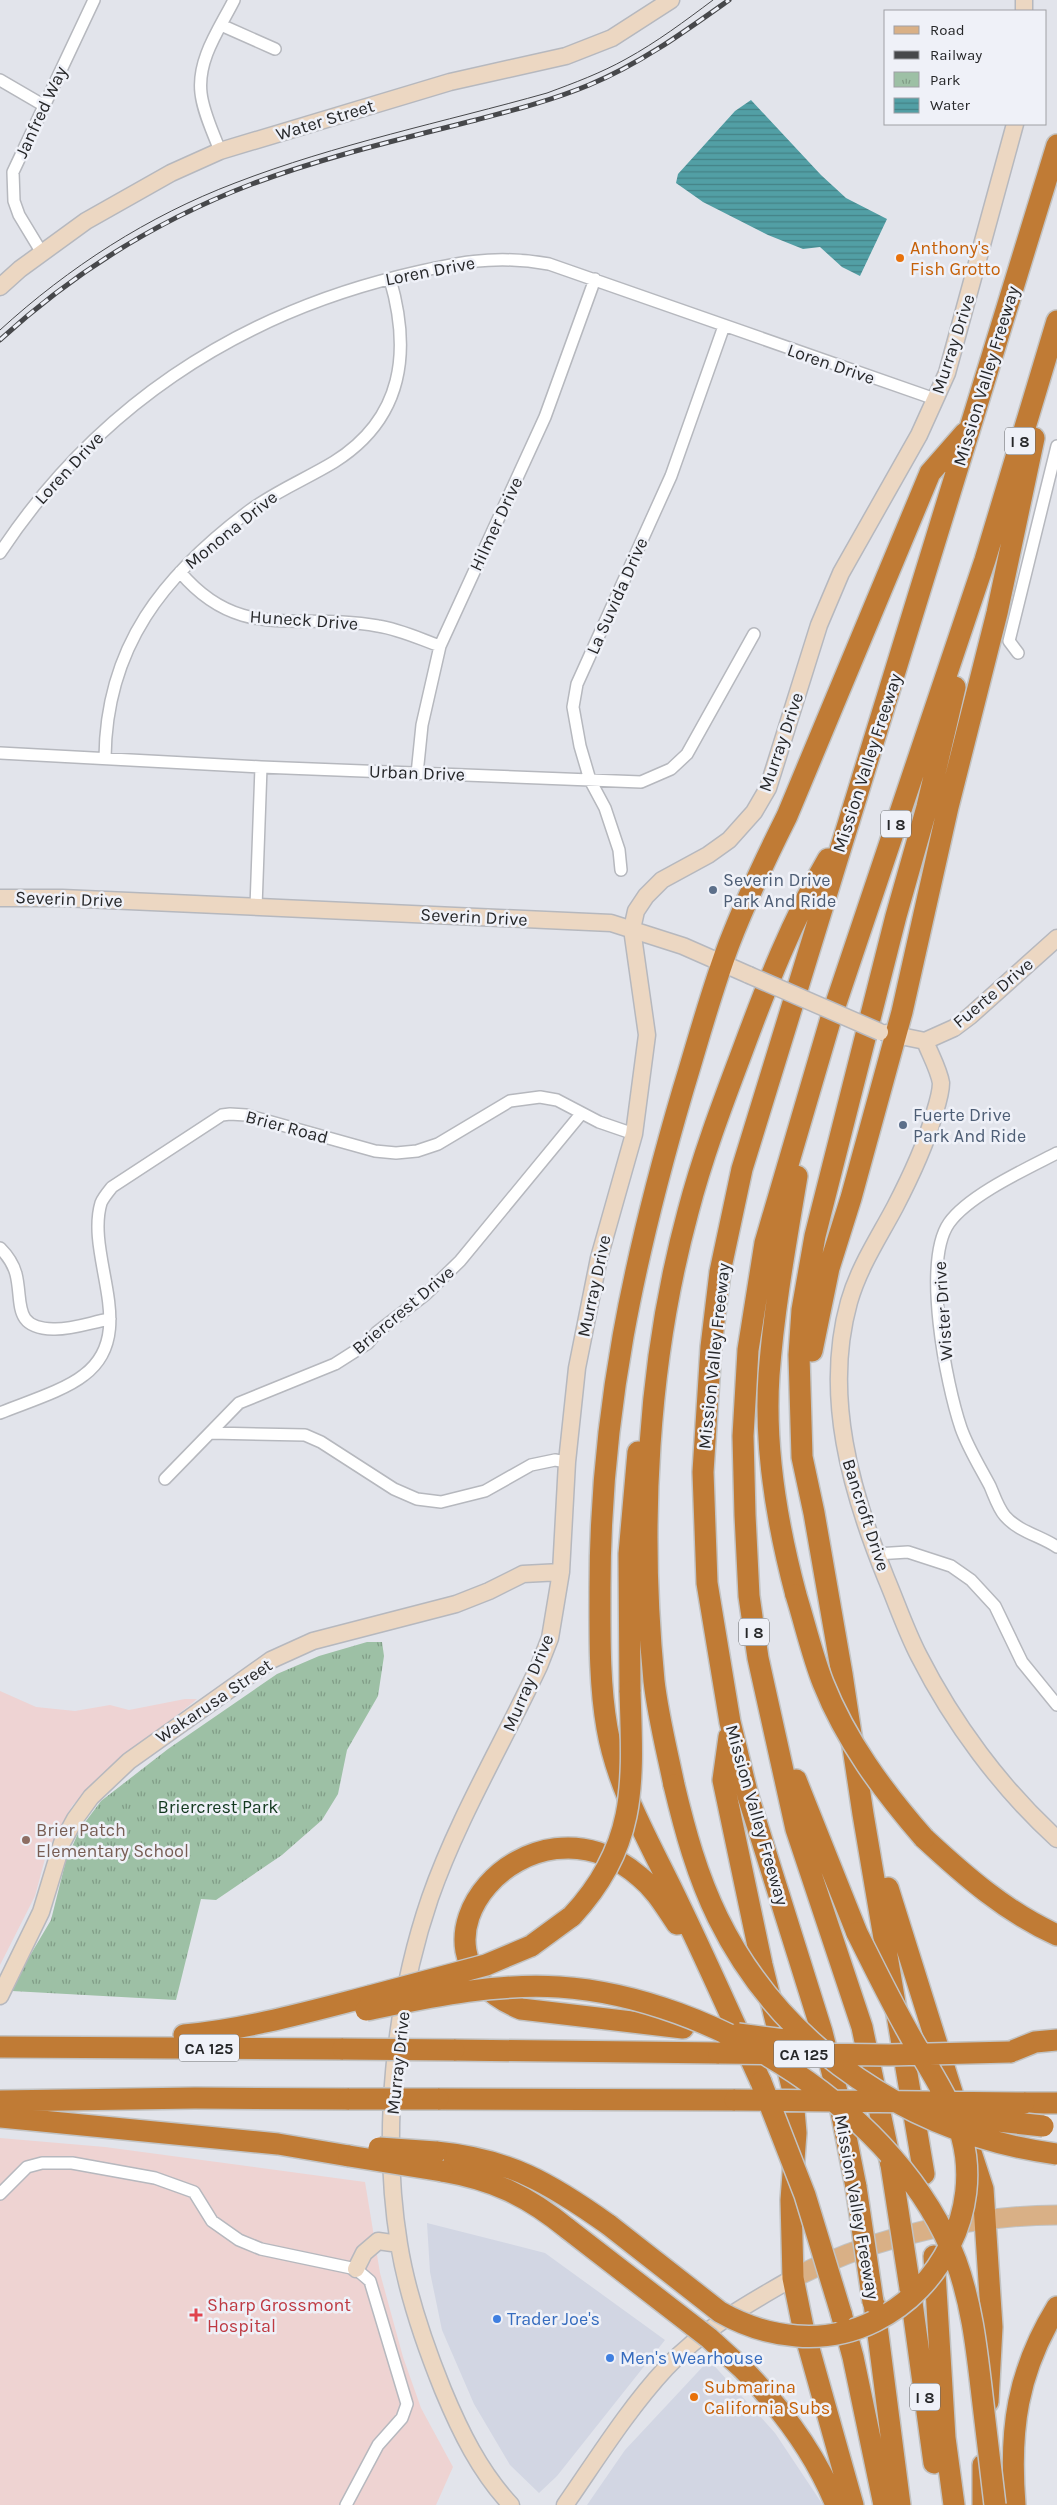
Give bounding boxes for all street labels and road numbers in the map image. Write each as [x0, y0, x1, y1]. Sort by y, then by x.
street label: Janfred Way [10, 62, 72, 161]
street label: Water Street [273, 95, 377, 145]
street label: Loren Drive [383, 252, 477, 290]
street label: Mission Valley Freeway [948, 283, 1024, 469]
street label: Murray Drive [927, 291, 979, 397]
street label: Loren Drive [784, 339, 878, 389]
street label: Loren Drive [30, 427, 108, 509]
road number: I 8 [1005, 428, 1035, 454]
street label: Hilmer Drive [465, 473, 527, 575]
street label: Monona Drive [180, 486, 282, 574]
street label: La Suvida Drive [581, 534, 653, 658]
street label: Huneck Drive [249, 605, 359, 635]
street label: Mission Valley Freeway [828, 670, 907, 855]
street label: Murray Drive [754, 689, 808, 795]
street label: Urban Drive [369, 760, 465, 786]
road number: I 8 [881, 811, 911, 838]
street label: Severin Drive [15, 886, 123, 912]
street label: Severin Drive [420, 903, 528, 931]
street label: Fuerte Drive [948, 953, 1038, 1033]
street label: Brier Road [243, 1105, 331, 1149]
street label: Murray Drive [572, 1233, 616, 1339]
street label: Wister Drive [929, 1260, 957, 1362]
street label: Briercrest Drive [348, 1261, 458, 1359]
street label: Mission Valley Freeway [693, 1261, 735, 1450]
street label: Bancroft Drive [837, 1456, 895, 1574]
road number: I 8 [739, 1618, 769, 1645]
street label: Murray Drive [498, 1631, 558, 1735]
street label: Wakarusa Street [152, 1654, 277, 1748]
street label: Mission Valley Freeway [721, 1722, 794, 1909]
street label: Murray Drive [382, 2010, 414, 2116]
road number: CA 125 [179, 2035, 239, 2062]
road number: CA 125 [774, 2040, 834, 2068]
street label: Mission Valley Freeway [830, 2113, 884, 2302]
road number: I 8 [910, 2384, 940, 2410]

